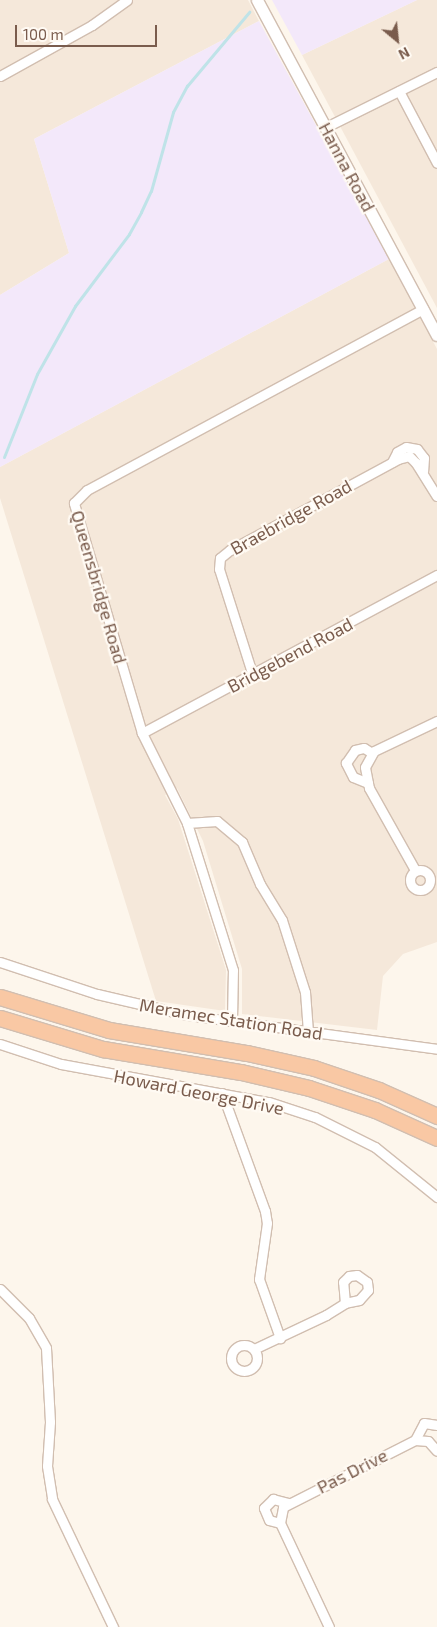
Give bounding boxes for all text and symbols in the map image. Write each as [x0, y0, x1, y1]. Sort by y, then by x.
scale bar [18, 15, 160, 47]
north arrow [372, 15, 422, 65]
text: 100 m [23, 25, 64, 43]
text: N [396, 44, 413, 64]
street label: Hanna Road [314, 119, 380, 215]
street label: Braebridge Road [227, 475, 355, 559]
street label: Queensbridge Road [67, 508, 131, 666]
street label: Bridgebend Road [224, 613, 356, 697]
street label: Meramec Station Road [138, 994, 324, 1044]
street label: Howard George Drive [112, 1065, 286, 1119]
street label: Pas Drive [313, 1444, 391, 1498]

